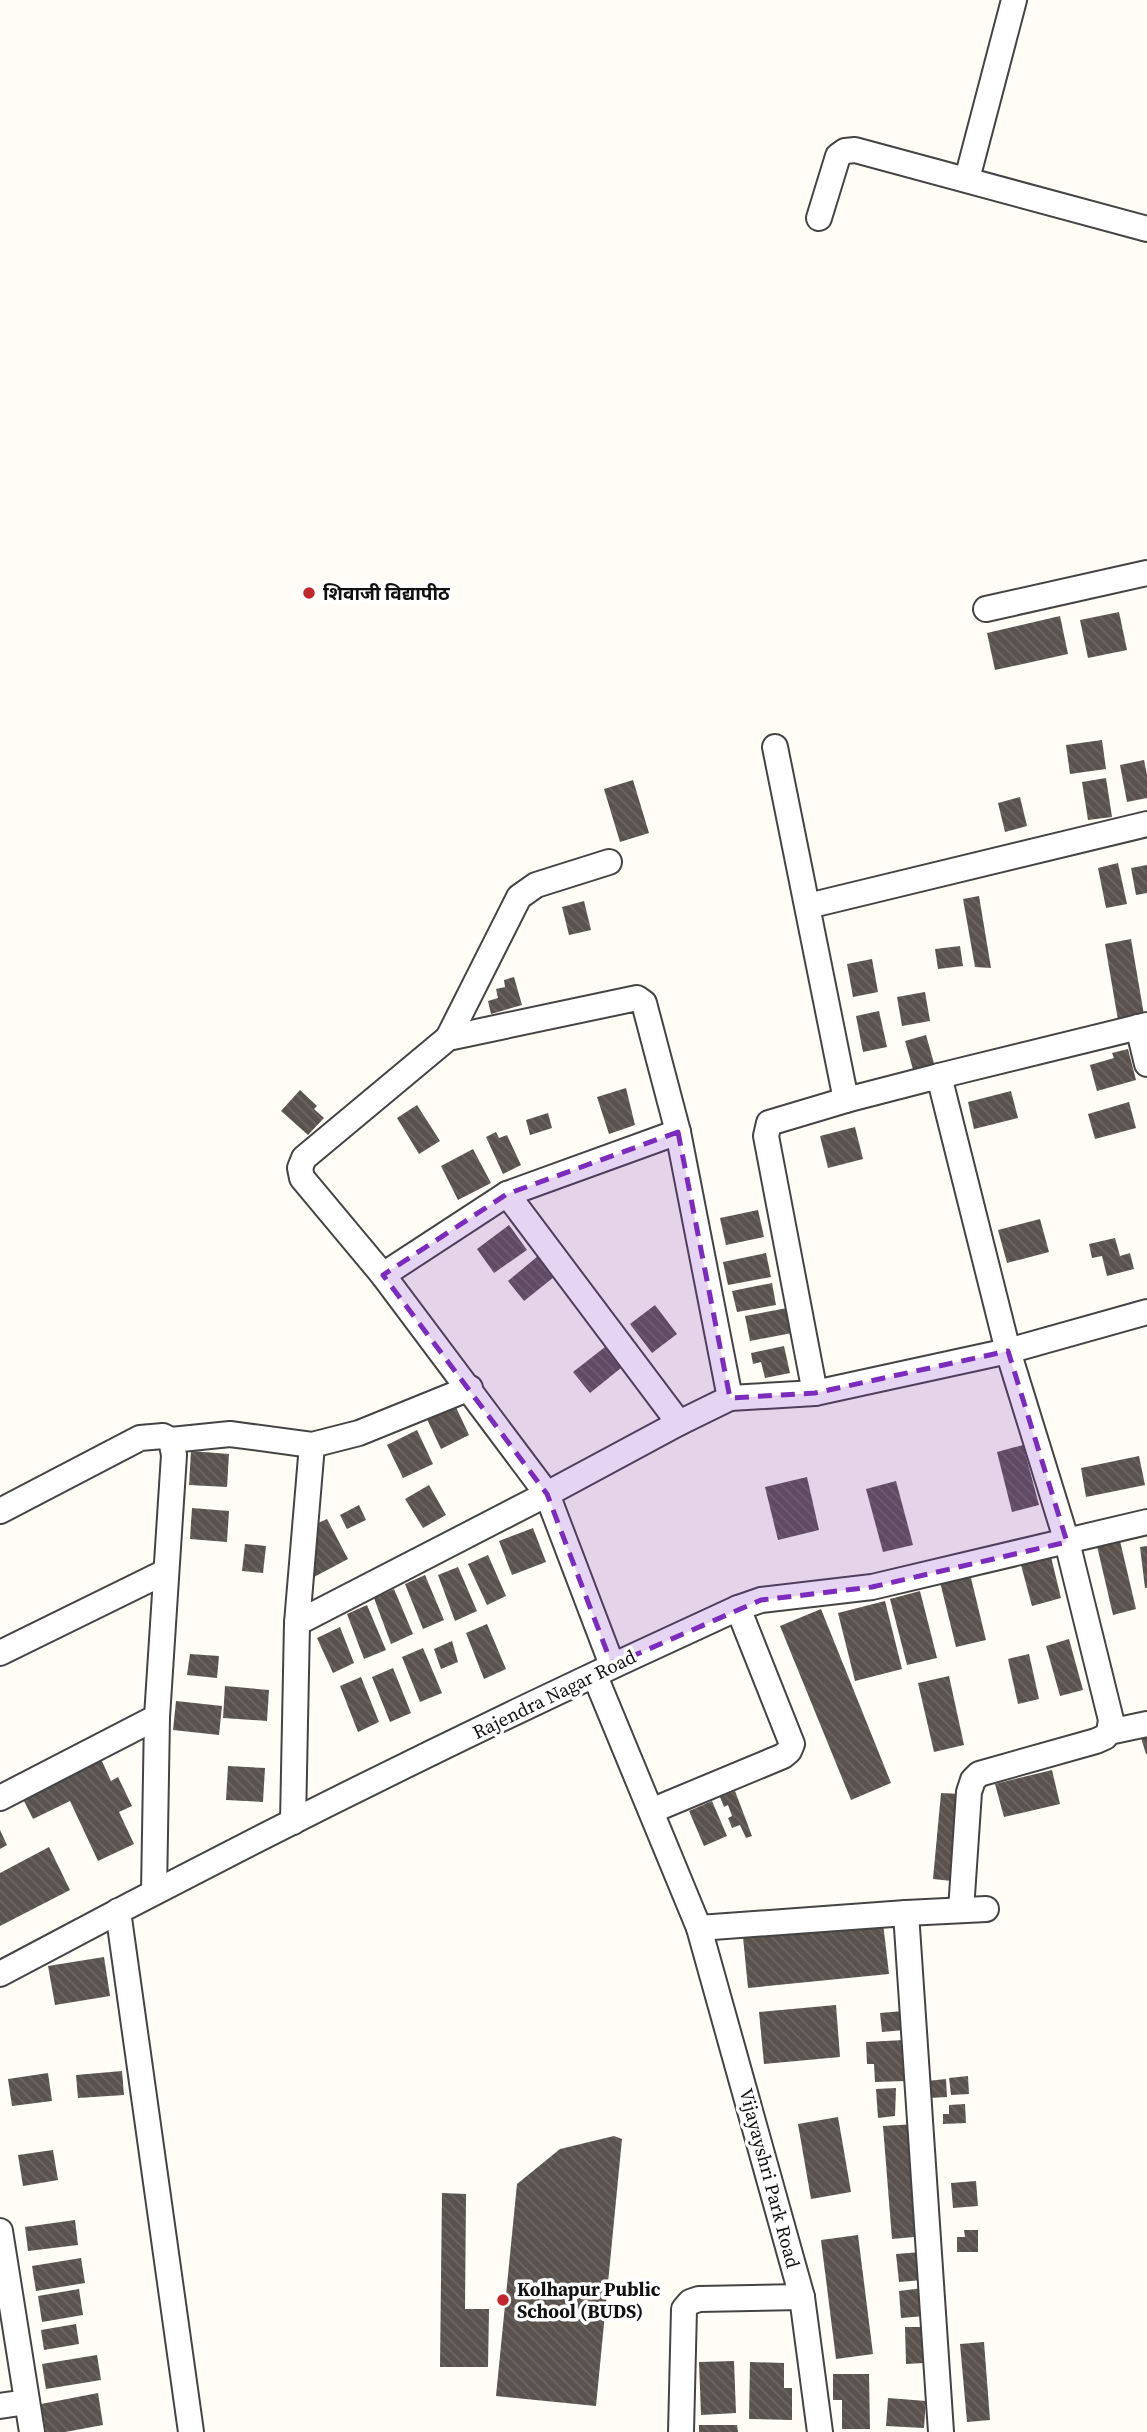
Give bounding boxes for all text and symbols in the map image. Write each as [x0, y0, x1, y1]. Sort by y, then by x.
place label: शिवाजी विद्यापीठ [323, 580, 450, 606]
marker: शिवाजी विद्यापीठ [301, 585, 317, 601]
street label: Rajendra Nagar Road [468, 1643, 640, 1745]
street label: Vijayayshri Park Road [733, 2085, 807, 2271]
place label: Kolhapur Public School (BUDS) [517, 2276, 661, 2324]
marker: Kolhapur Public School (BUDS) [495, 2292, 511, 2308]

